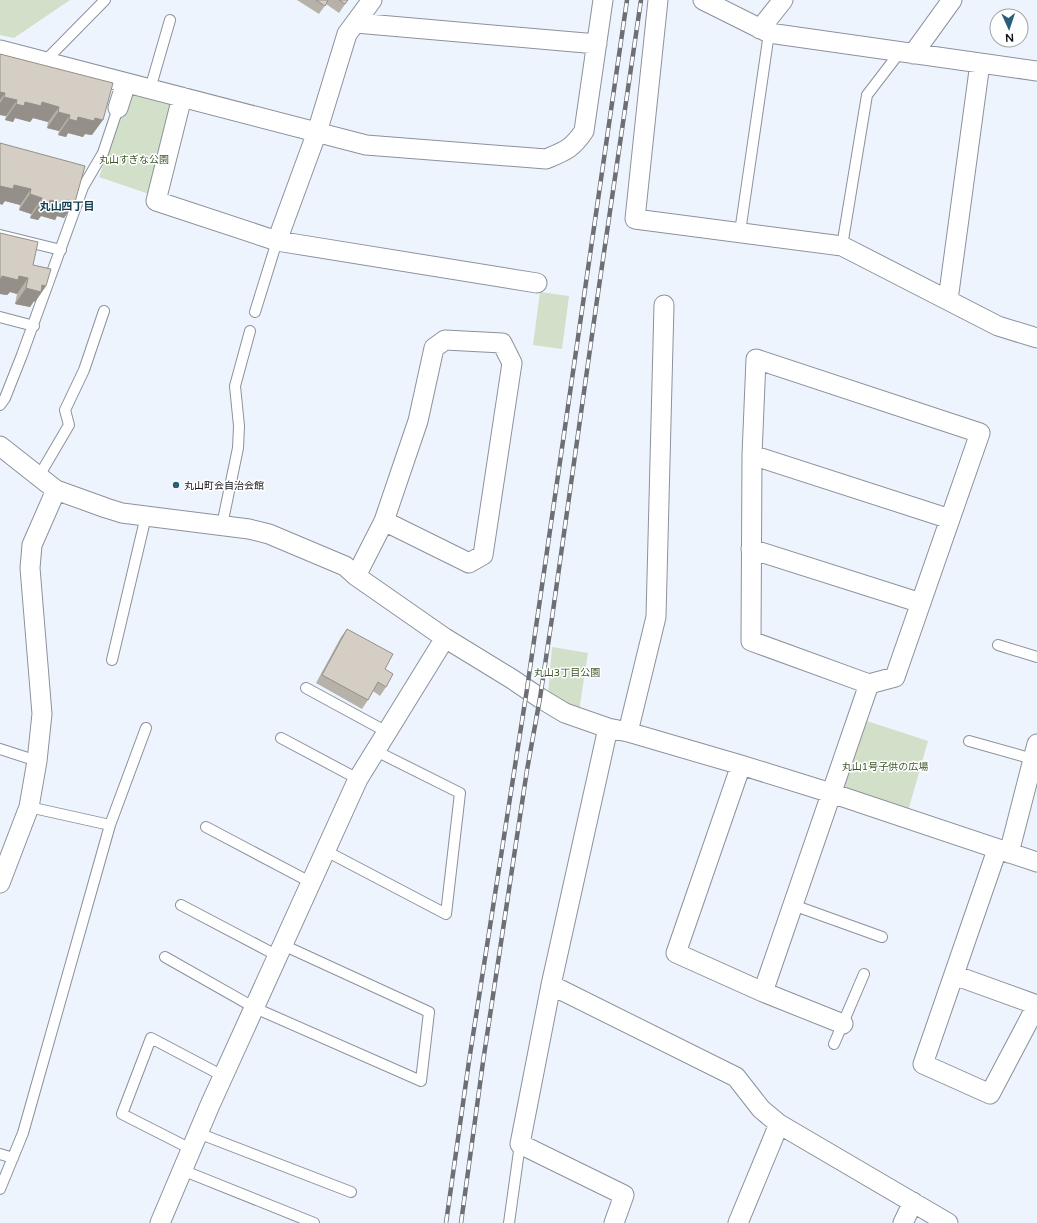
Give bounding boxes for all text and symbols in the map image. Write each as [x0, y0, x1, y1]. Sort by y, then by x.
north arrow [989, 8, 1029, 48]
text: N [1005, 31, 1014, 44]
park label: 丸山すぎな公園 [99, 154, 169, 166]
district label: 丸山四丁目 [40, 200, 95, 213]
marker: 丸山町会自治会館 [171, 480, 181, 490]
place label: 丸山町会自治会館 [184, 480, 264, 492]
park label: 丸山3丁目公園 [534, 667, 600, 679]
park label: 丸山1号子供の広場 [842, 761, 928, 773]

